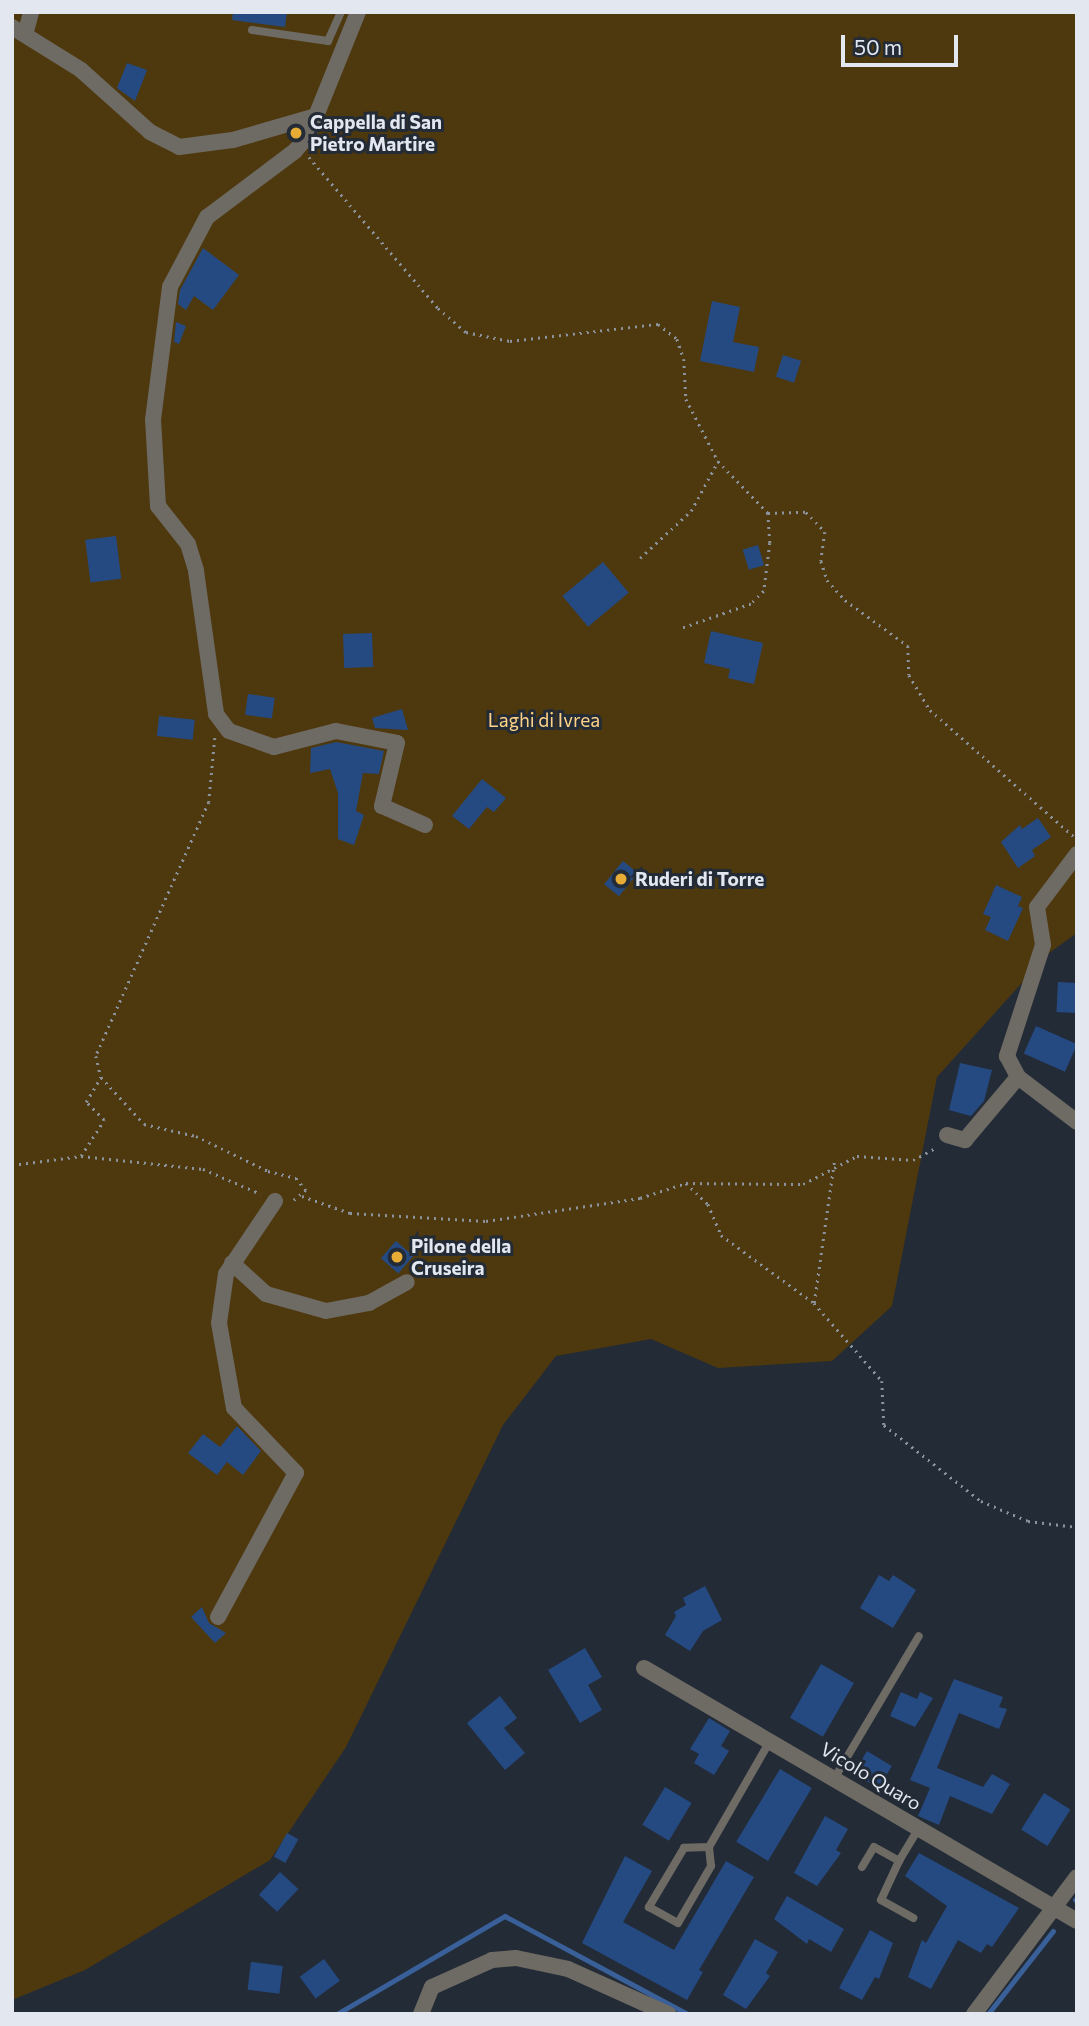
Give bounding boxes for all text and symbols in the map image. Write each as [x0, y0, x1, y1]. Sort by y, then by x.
scale bar [844, 21, 961, 65]
text: 50 m [854, 34, 902, 59]
place label: Cappella di San Pietro Martire [310, 111, 442, 155]
marker: Cappella di San Pietro Martire [288, 125, 304, 141]
park label: Laghi di Ivrea [488, 709, 600, 731]
place label: Ruderi di Torre [635, 868, 764, 890]
marker: Ruderi di Torre [613, 871, 629, 887]
place label: Pilone della Cruseira [411, 1235, 511, 1279]
marker: Pilone della Cruseira [389, 1249, 405, 1265]
street label: Vicolo Quaro [817, 1737, 925, 1815]

